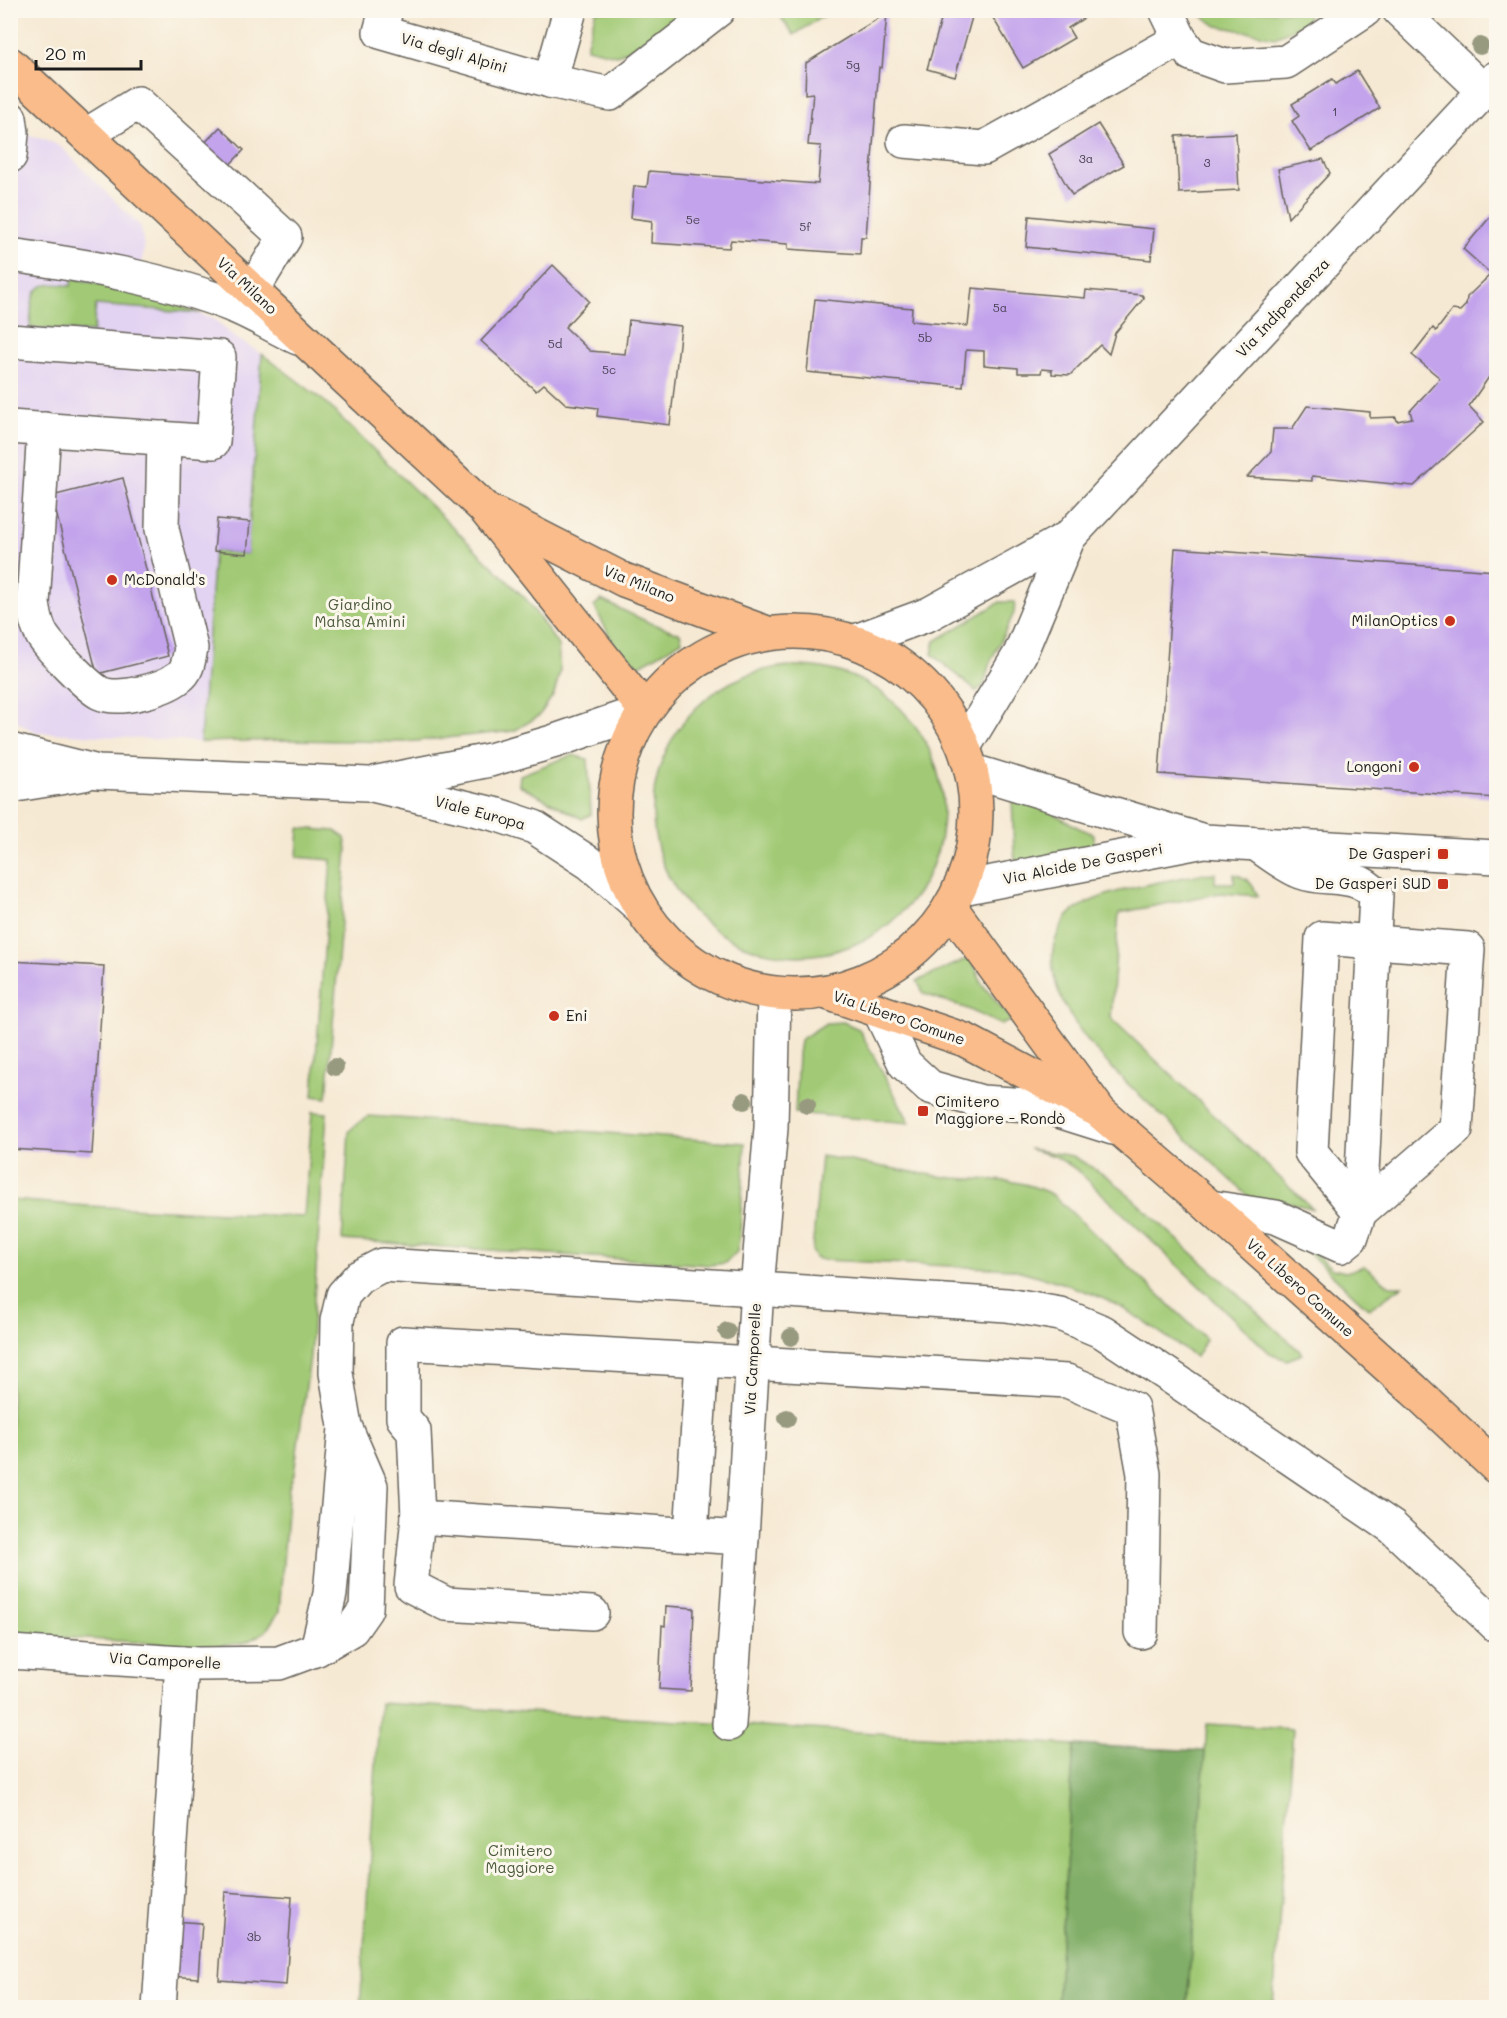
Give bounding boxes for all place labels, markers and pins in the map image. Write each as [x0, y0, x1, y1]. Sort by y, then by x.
place label: McDonald's [124, 569, 206, 589]
marker: McDonald's [105, 573, 119, 587]
place label: MilanOptics [1352, 610, 1438, 630]
marker: MilanOptics [1443, 614, 1457, 628]
place label: Longoni [1346, 756, 1402, 776]
marker: Longoni [1407, 760, 1421, 774]
place label: De Gasperi [1348, 843, 1431, 863]
marker: De Gasperi [1436, 847, 1450, 861]
place label: De Gasperi SUD [1315, 873, 1431, 893]
marker: De Gasperi SUD [1436, 877, 1450, 891]
place label: Eni [566, 1005, 588, 1025]
marker: Eni [547, 1009, 561, 1023]
place label: Cimitero Maggiore - Rondò [935, 1091, 1065, 1128]
marker: Cimitero Maggiore - Rondò [916, 1104, 930, 1118]

